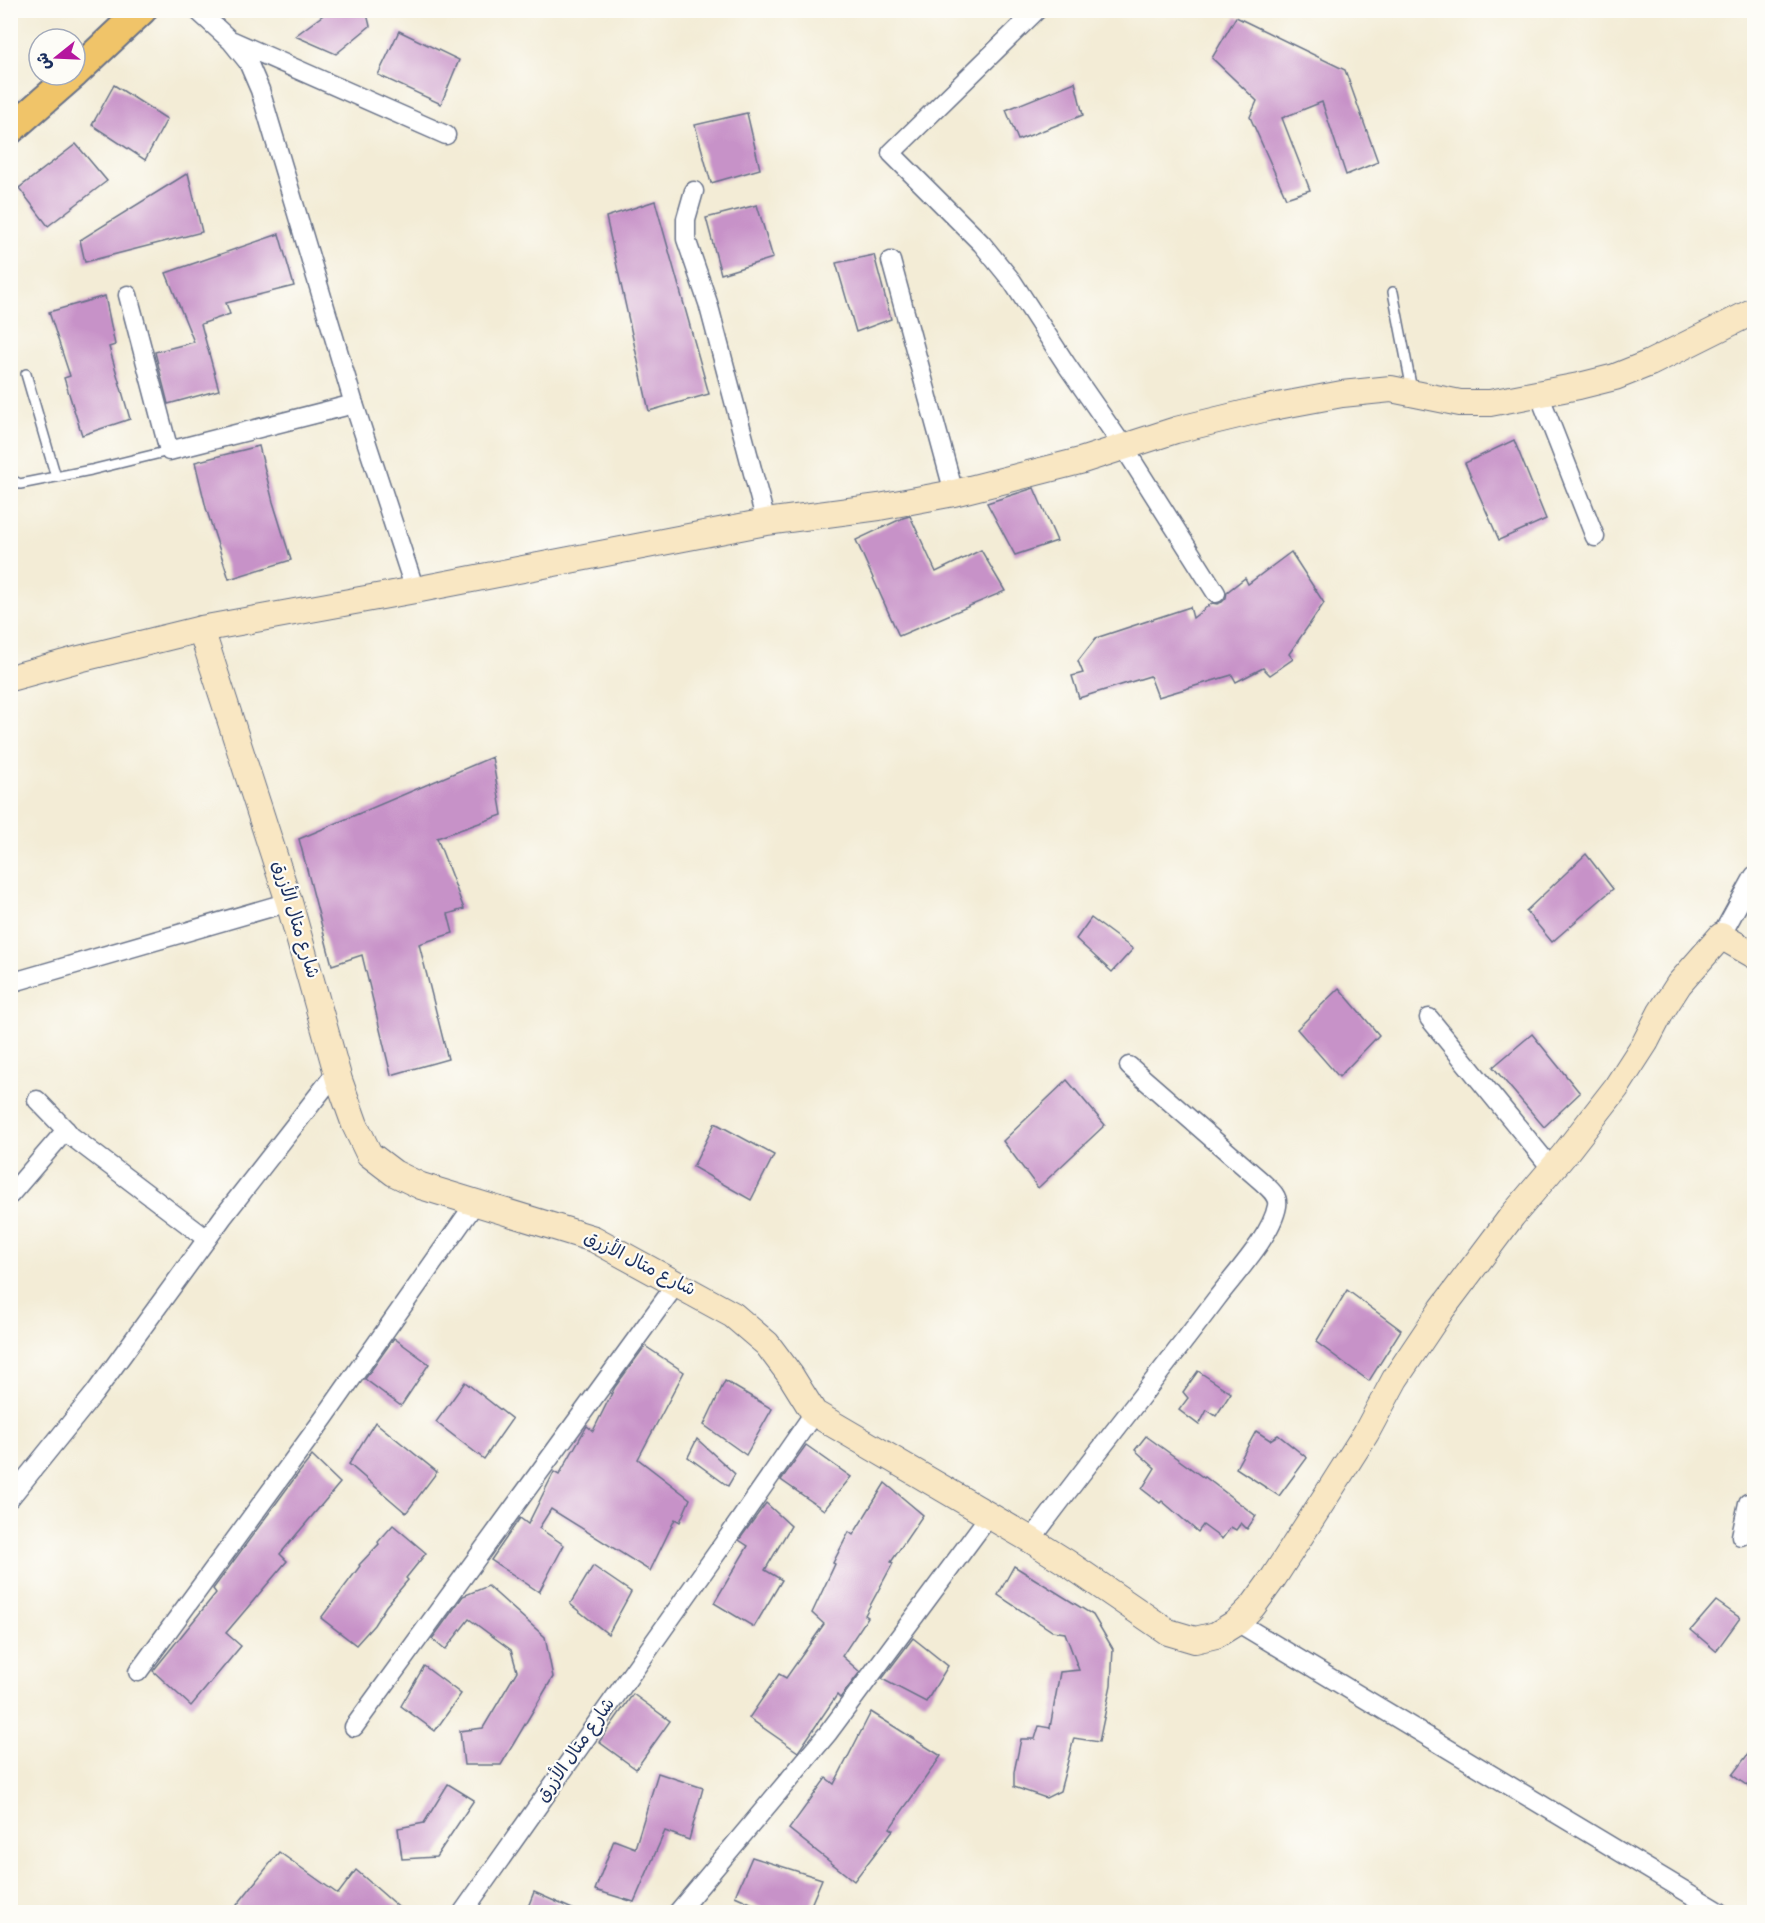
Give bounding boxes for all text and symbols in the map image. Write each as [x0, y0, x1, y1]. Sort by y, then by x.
north arrow [27, 27, 87, 87]
text: ش [31, 49, 59, 73]
street label: شارع متال الأزرق [264, 857, 326, 982]
street label: شارع متال الأزرق [579, 1224, 700, 1304]
street label: شارع متال الأزرق [530, 1693, 622, 1808]

